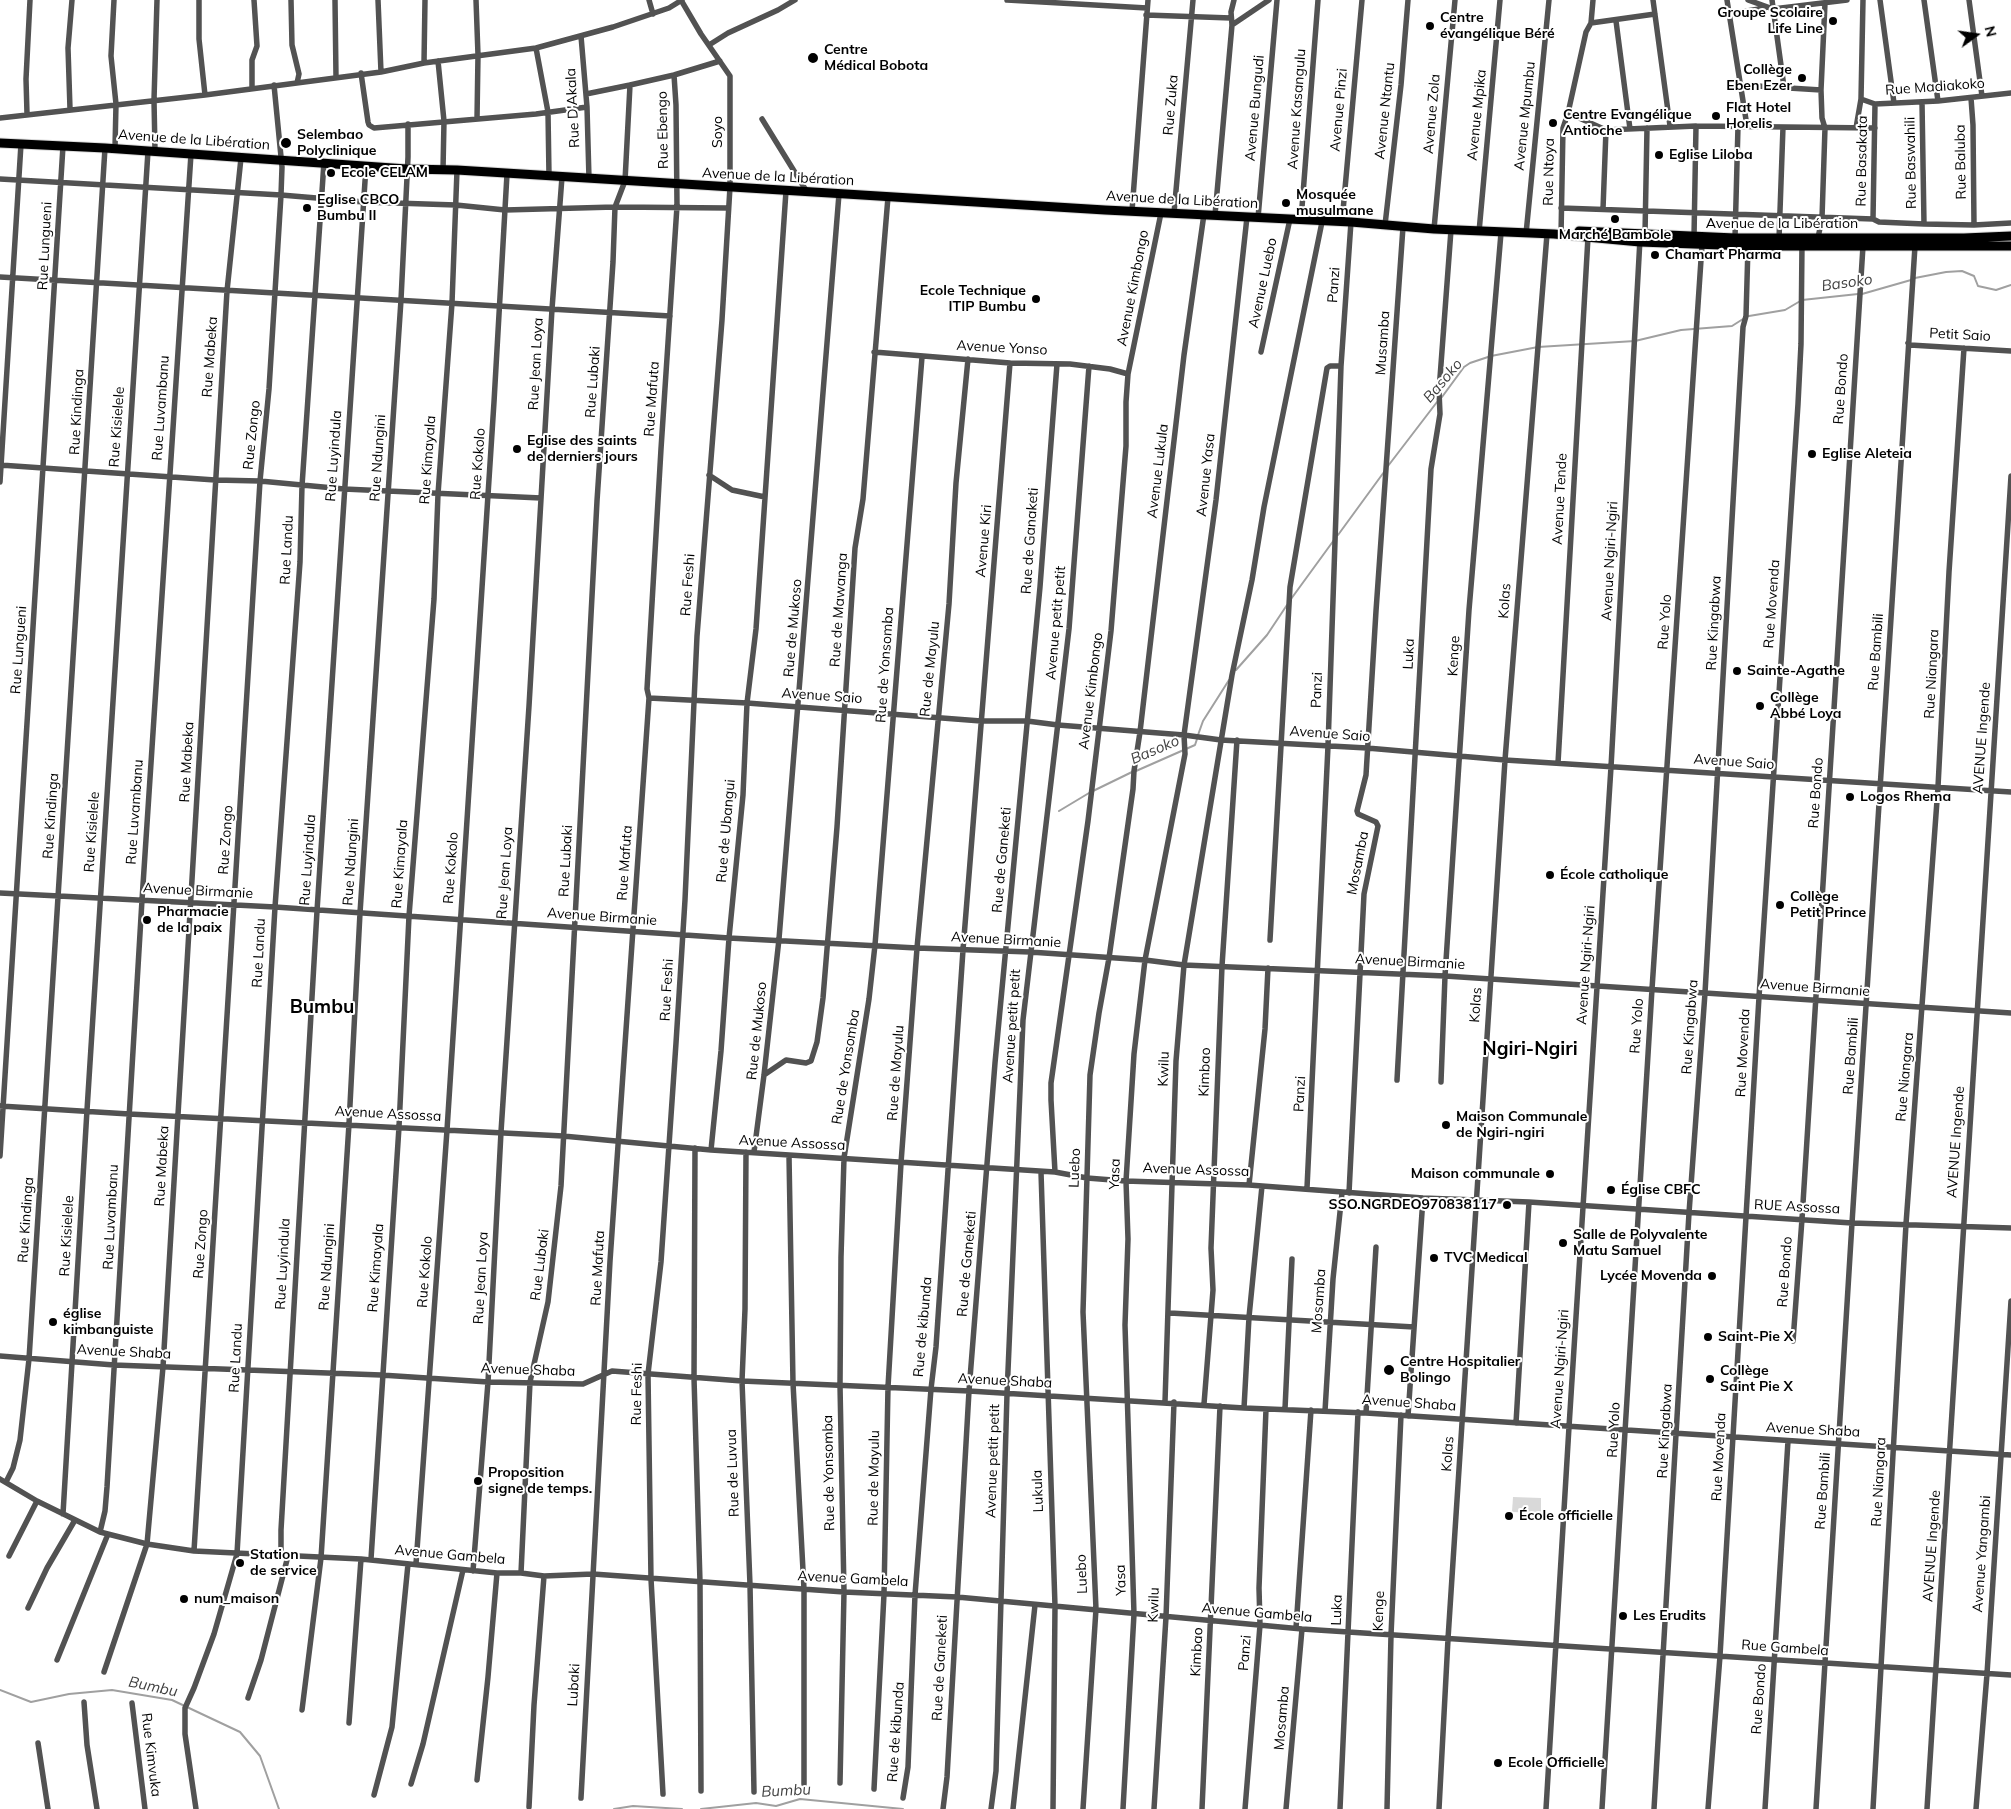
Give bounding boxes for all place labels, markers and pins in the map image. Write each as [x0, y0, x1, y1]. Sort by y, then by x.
place label: Groupe Scolaire Life Line [1717, 5, 1823, 38]
place label: Centre évangélique Béré [1440, 10, 1555, 42]
marker: Groupe Scolaire Life Line [1827, 15, 1839, 27]
marker: Centre évangélique Béré [1424, 20, 1436, 32]
place label: Centre Médical Bobota [824, 42, 928, 74]
marker: Centre Médical Bobota [806, 51, 820, 65]
place label: Collège Eben Ezer [1726, 62, 1792, 94]
marker: Collège Eben Ezer [1796, 72, 1808, 84]
place label: Flat Hotel Horelis [1726, 100, 1791, 132]
place label: Centre Evangélique Antioche [1563, 107, 1692, 140]
marker: Flat Hotel Horelis [1710, 110, 1722, 122]
marker: Centre Evangélique Antioche [1547, 117, 1559, 129]
place label: Selembao Polyclinique [297, 127, 377, 160]
marker: Selembao Polyclinique [279, 136, 293, 150]
place label: Eglise Liloba [1669, 147, 1753, 163]
marker: Eglise Liloba [1653, 149, 1665, 161]
place label: Ecole CELAM [341, 165, 428, 181]
marker: Ecole CELAM [325, 167, 337, 179]
place label: Mosquée musulmane [1296, 187, 1373, 220]
place label: Eglise CBCO Bumbu II [317, 192, 399, 224]
marker: Mosquée musulmane [1280, 197, 1292, 209]
marker: Eglise CBCO Bumbu II [301, 202, 313, 214]
marker: Marché Bambole [1609, 213, 1621, 225]
place label: Marché Bambole [1559, 227, 1671, 243]
place label: Chamart Pharma [1665, 247, 1781, 263]
marker: Chamart Pharma [1649, 249, 1661, 261]
place label: Ecole Technique ITIP Bumbu [920, 283, 1026, 316]
marker: Ecole Technique ITIP Bumbu [1030, 293, 1042, 305]
place label: Eglise des saints de derniers jours [527, 433, 638, 466]
marker: Eglise des saints de derniers jours [511, 443, 523, 455]
place label: Eglise Aleteia [1822, 446, 1912, 462]
marker: Eglise Aleteia [1806, 448, 1818, 460]
place label: Sainte-Agathe [1747, 663, 1845, 679]
marker: Sainte-Agathe [1731, 665, 1743, 677]
place label: Collège Abbé Loya [1770, 690, 1841, 722]
marker: Collège Abbé Loya [1754, 700, 1766, 712]
place label: Logos Rhema [1860, 789, 1951, 805]
marker: Logos Rhema [1844, 791, 1856, 803]
place label: École catholique [1560, 867, 1668, 883]
marker: École catholique [1544, 869, 1556, 881]
place label: Collège Petit Prince [1790, 889, 1866, 922]
marker: Collège Petit Prince [1774, 899, 1786, 911]
place label: Pharmacie de la paix [157, 904, 229, 936]
marker: Pharmacie de la paix [141, 914, 153, 926]
place label: Maison Communale de Ngiri-ngiri [1456, 1109, 1587, 1142]
marker: Maison Communale de Ngiri-ngiri [1440, 1119, 1452, 1131]
place label: Maison communale [1411, 1166, 1540, 1182]
marker: Maison communale [1544, 1168, 1556, 1180]
place label: Église CBFC [1621, 1182, 1700, 1198]
marker: Église CBFC [1605, 1184, 1617, 1196]
place label: SSO.NGRDEO970838117 [1329, 1197, 1497, 1213]
marker: SSO.NGRDEO970838117 [1501, 1199, 1513, 1211]
place label: Salle de Polyvalente Matu Samuel [1573, 1227, 1707, 1260]
marker: Salle de Polyvalente Matu Samuel [1557, 1237, 1569, 1249]
place label: TVC Medical [1444, 1250, 1528, 1266]
marker: TVC Medical [1428, 1252, 1440, 1264]
place label: Lycée Movenda [1600, 1268, 1702, 1284]
marker: Lycée Movenda [1706, 1270, 1718, 1282]
place label: église kimbanguiste [63, 1306, 153, 1338]
marker: église kimbanguiste [47, 1316, 59, 1328]
place label: Saint-Pie X [1718, 1329, 1793, 1345]
marker: Saint-Pie X [1702, 1331, 1714, 1343]
place label: Centre Hospitalier Bolingo [1400, 1354, 1520, 1386]
marker: Centre Hospitalier Bolingo [1382, 1363, 1396, 1377]
place label: Collège Saint Pie X [1720, 1363, 1793, 1395]
marker: Collège Saint Pie X [1704, 1373, 1716, 1385]
place label: Proposition signe de temps. [488, 1465, 592, 1498]
marker: Proposition signe de temps. [472, 1475, 484, 1487]
place label: École officielle [1519, 1508, 1613, 1524]
marker: École officielle [1503, 1510, 1515, 1522]
place label: Station de service [250, 1547, 317, 1580]
marker: Station de service [234, 1557, 246, 1569]
place label: num_maison [194, 1591, 279, 1607]
marker: num_maison [178, 1593, 190, 1605]
place label: Les Erudits [1633, 1608, 1706, 1624]
marker: Les Erudits [1617, 1610, 1629, 1622]
place label: Ecole Officielle [1508, 1755, 1605, 1771]
marker: Ecole Officielle [1492, 1757, 1504, 1769]

